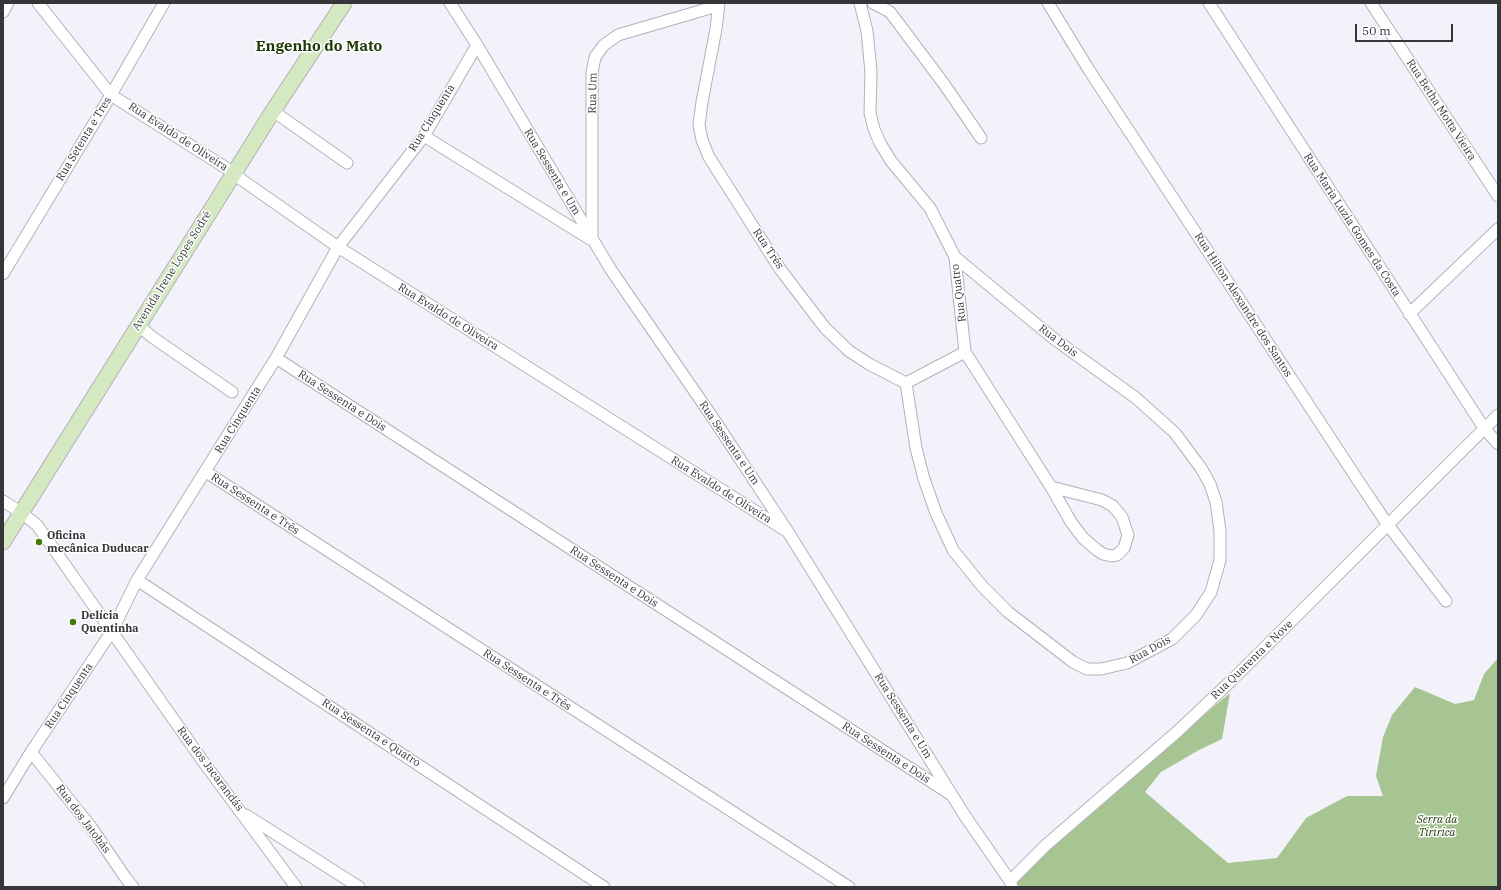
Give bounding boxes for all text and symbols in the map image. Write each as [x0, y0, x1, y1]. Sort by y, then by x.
scale bar [1357, 16, 1455, 42]
text: 50 m [1362, 23, 1391, 38]
district label: Engenho do Mato [256, 38, 382, 56]
street label: Rua Betha Motta Vieira [1403, 57, 1479, 163]
street label: Rua Um [586, 72, 600, 114]
street label: Rua Cinquenta [406, 82, 458, 154]
street label: Rua Setenta e Tres [54, 94, 114, 184]
street label: Rua Evaldo de Oliveira [126, 100, 230, 174]
street label: Rua Sessenta e Um [521, 127, 583, 217]
street label: Rua Maria Luzia Gomes da Costa [1301, 151, 1403, 299]
street label: Avenida Irene Lopes Sodré [130, 209, 214, 333]
street label: Rua Três [750, 226, 786, 272]
street label: Rua Hilton Alexandre dos Santos [1191, 230, 1295, 380]
street label: Rua Quatro [949, 263, 969, 323]
street label: Rua Evaldo de Oliveira [395, 281, 501, 353]
street label: Rua Dois [1036, 322, 1080, 360]
street label: Rua Sessenta e Dois [295, 368, 389, 434]
street label: Rua Cinquenta [212, 384, 264, 456]
street label: Rua Sessenta e Um [696, 399, 762, 487]
street label: Rua Evaldo de Oliveira [668, 454, 774, 526]
street label: Rua Sessenta e Três [208, 470, 302, 538]
place label: Oficina mecânica Duducar [47, 529, 149, 555]
marker: Oficina mecânica Duducar [34, 537, 44, 547]
street label: Rua Sessenta e Dois [567, 544, 661, 610]
place label: Delícia Quentinha [81, 609, 139, 635]
marker: Delícia Quentinha [68, 617, 78, 627]
street label: Rua Quarenta e Nove [1208, 618, 1296, 702]
street label: Rua Dois [1127, 633, 1173, 667]
street label: Rua Sessenta e Três [480, 646, 574, 714]
street label: Rua Cinquenta [42, 661, 96, 731]
street label: Rua Sessenta e Um [871, 671, 935, 761]
street label: Rua Sessenta e Quatro [319, 696, 423, 770]
street label: Rua Sessenta e Dois [839, 720, 933, 786]
street label: Rua dos Jacarandás [174, 724, 246, 814]
street label: Rua dos Jatobás [53, 782, 113, 856]
park label: Serra da Tiririca [1417, 813, 1457, 839]

